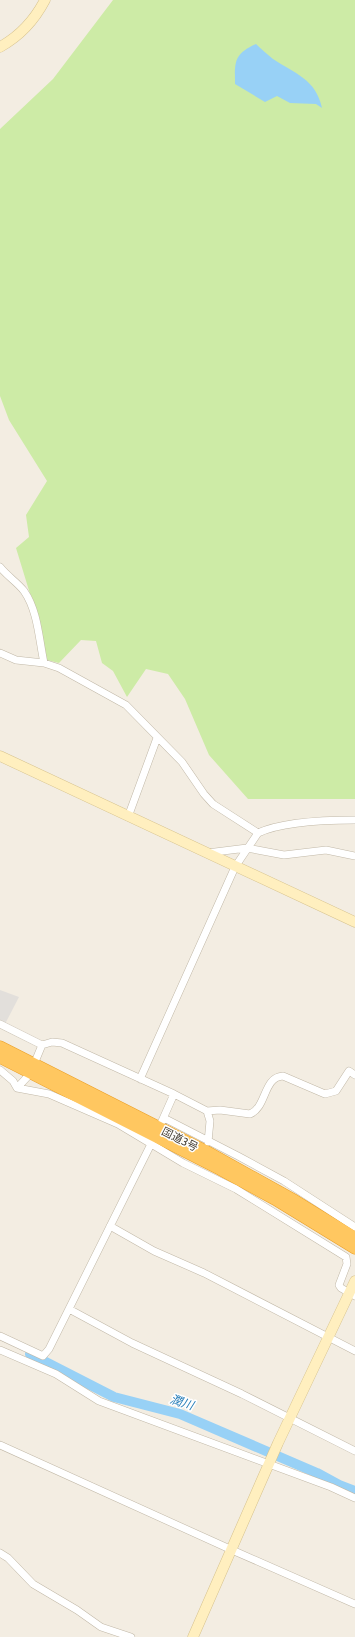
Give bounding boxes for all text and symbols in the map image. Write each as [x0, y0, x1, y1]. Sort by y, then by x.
street label: 国道3号 [159, 1124, 201, 1154]
water label: 潤川 [168, 1391, 198, 1413]

